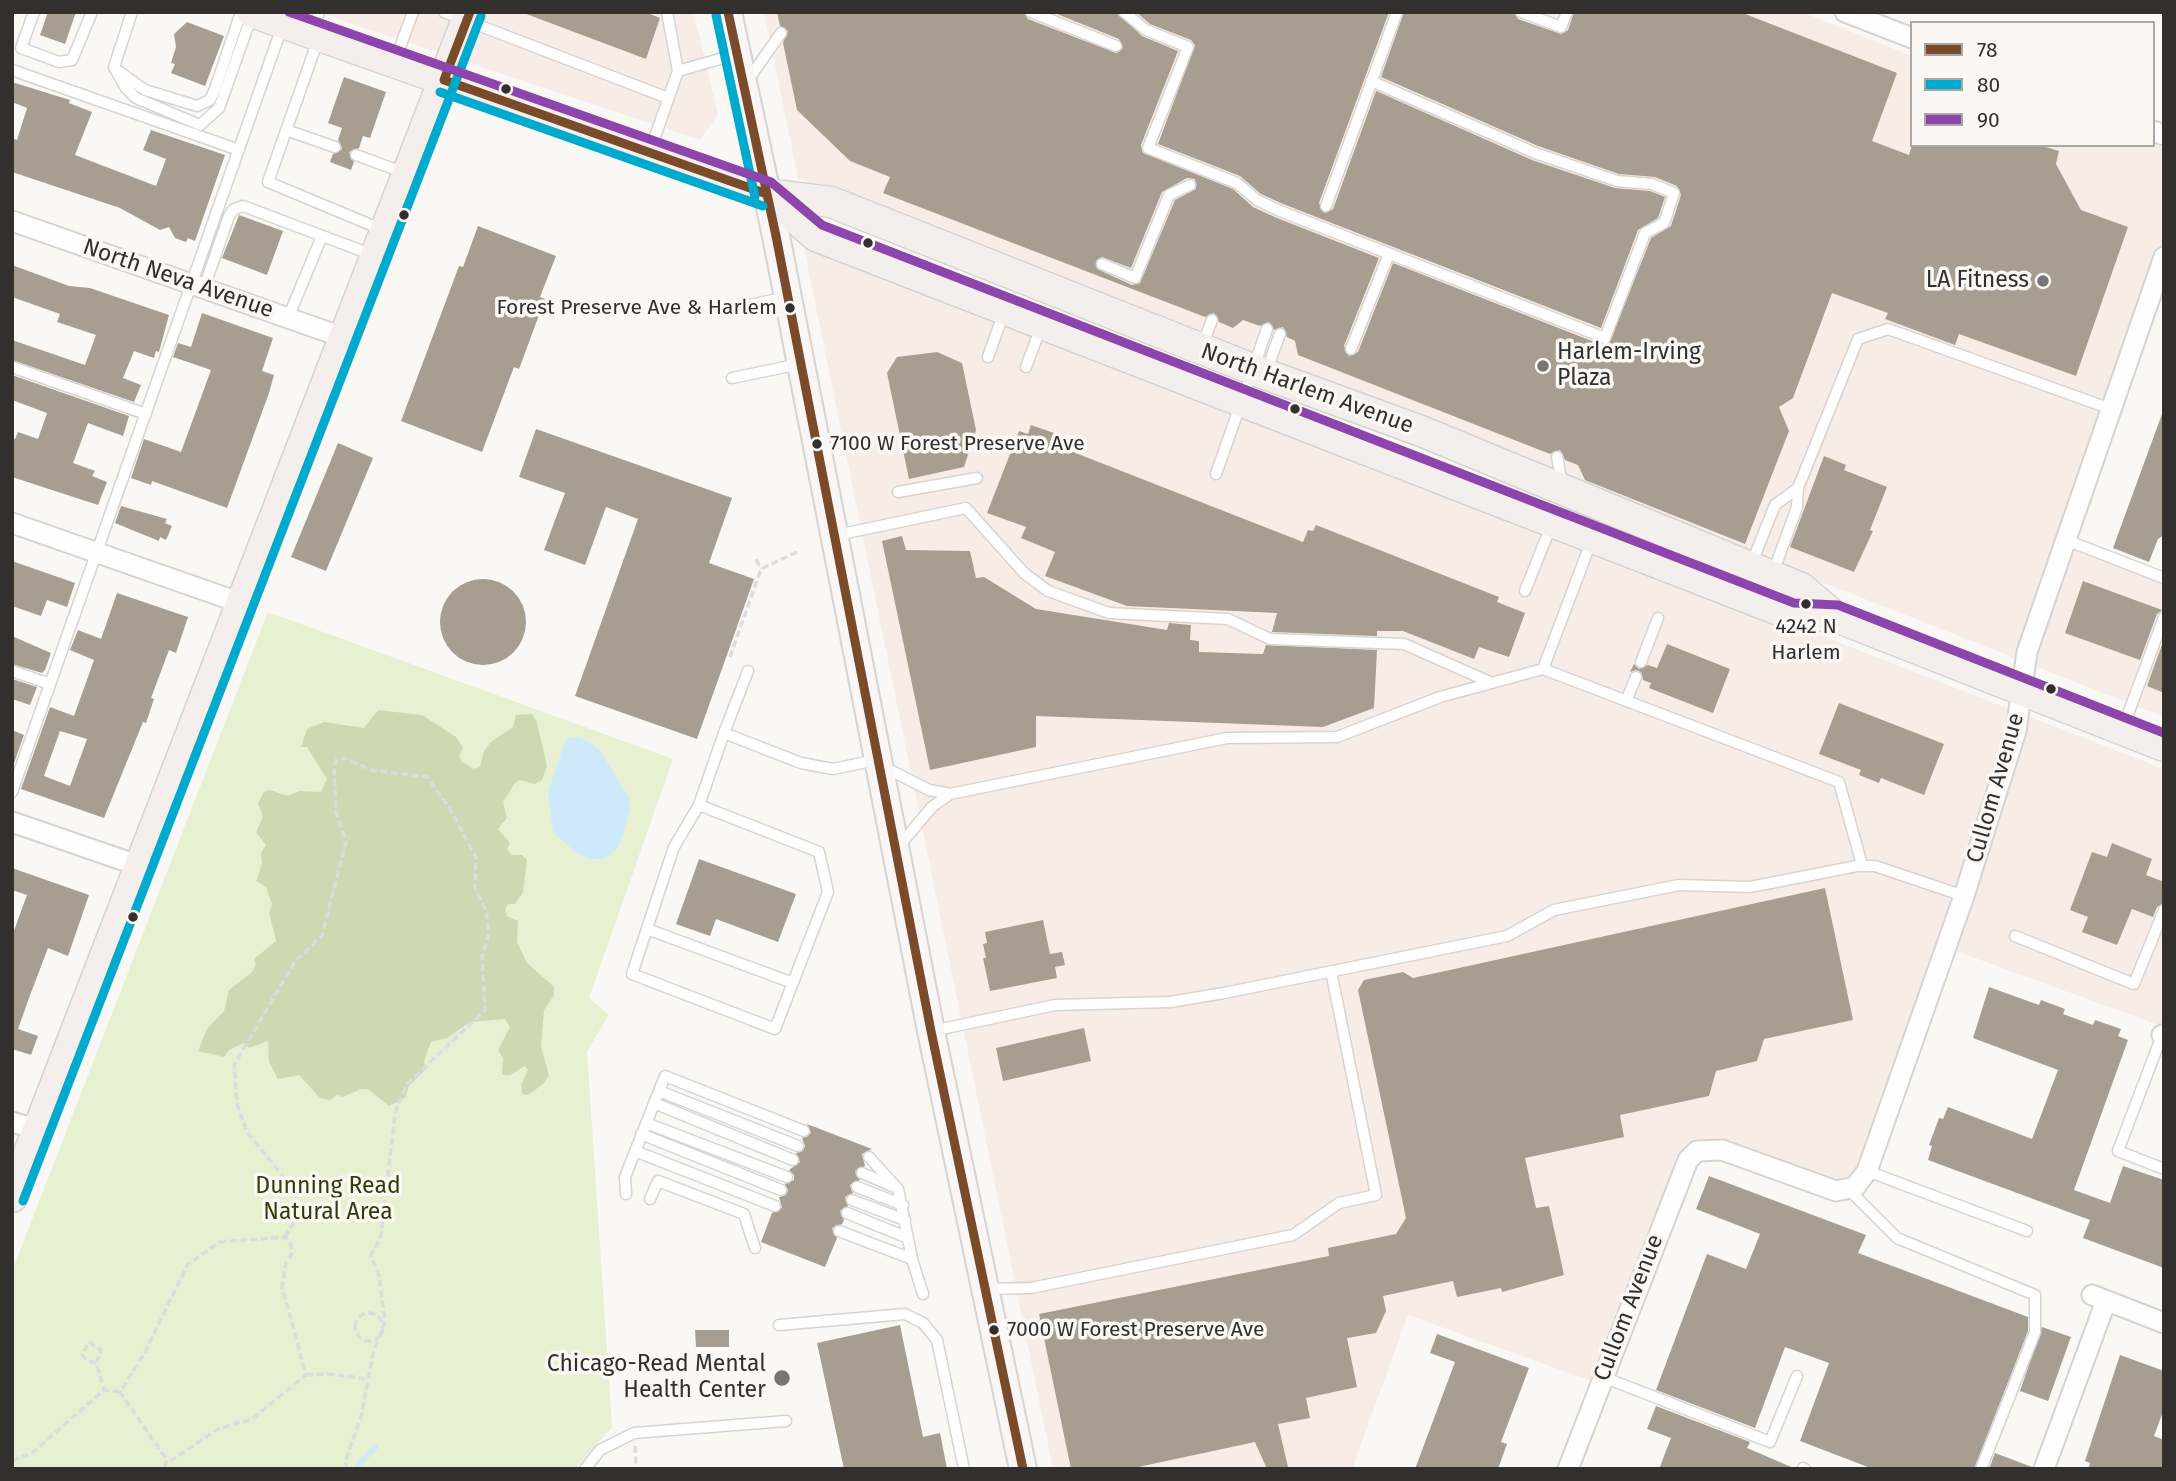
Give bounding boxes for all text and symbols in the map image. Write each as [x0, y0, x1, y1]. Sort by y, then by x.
legend [1910, 21, 2155, 147]
text: 78 [1977, 37, 1997, 63]
text: 80 [1977, 72, 2000, 98]
unlabelled marker [499, 82, 513, 96]
text: 90 [1977, 107, 2000, 133]
unlabelled marker [397, 208, 411, 222]
street label: North Neva Avenue [79, 233, 277, 325]
unlabelled marker [861, 236, 875, 250]
place label: LA Fitness [1926, 267, 2029, 295]
marker: LA Fitness [2035, 273, 2051, 289]
place label: Forest Preserve Ave & Harlem [497, 295, 777, 321]
marker: Forest Preserve Ave & Harlem [783, 301, 797, 315]
street label: North Harlem Avenue [1197, 338, 1417, 440]
place label: Harlem-Irving Plaza [1557, 339, 1701, 393]
marker: Harlem-Irving Plaza [1535, 358, 1551, 374]
unlabelled marker [1288, 402, 1302, 416]
place label: 7100 W Forest Preserve Ave [830, 431, 1085, 457]
marker: 7100 W Forest Preserve Ave [810, 437, 824, 451]
marker: 4242 N Harlem [1799, 597, 1813, 611]
place label: 4242 N Harlem [1771, 614, 1841, 664]
unlabelled marker [2044, 682, 2058, 696]
street label: Cullom Avenue [1961, 710, 2031, 866]
unlabelled marker [126, 910, 140, 924]
park label: Dunning Read Natural Area [255, 1173, 401, 1227]
street label: Cullom Avenue [1588, 1231, 1670, 1385]
place label: 7000 W Forest Preserve Ave [1007, 1317, 1264, 1343]
marker: 7000 W Forest Preserve Ave [987, 1323, 1001, 1337]
place label: Chicago-Read Mental Health Center [547, 1351, 766, 1405]
marker: Chicago-Read Mental Health Center [772, 1368, 792, 1388]

